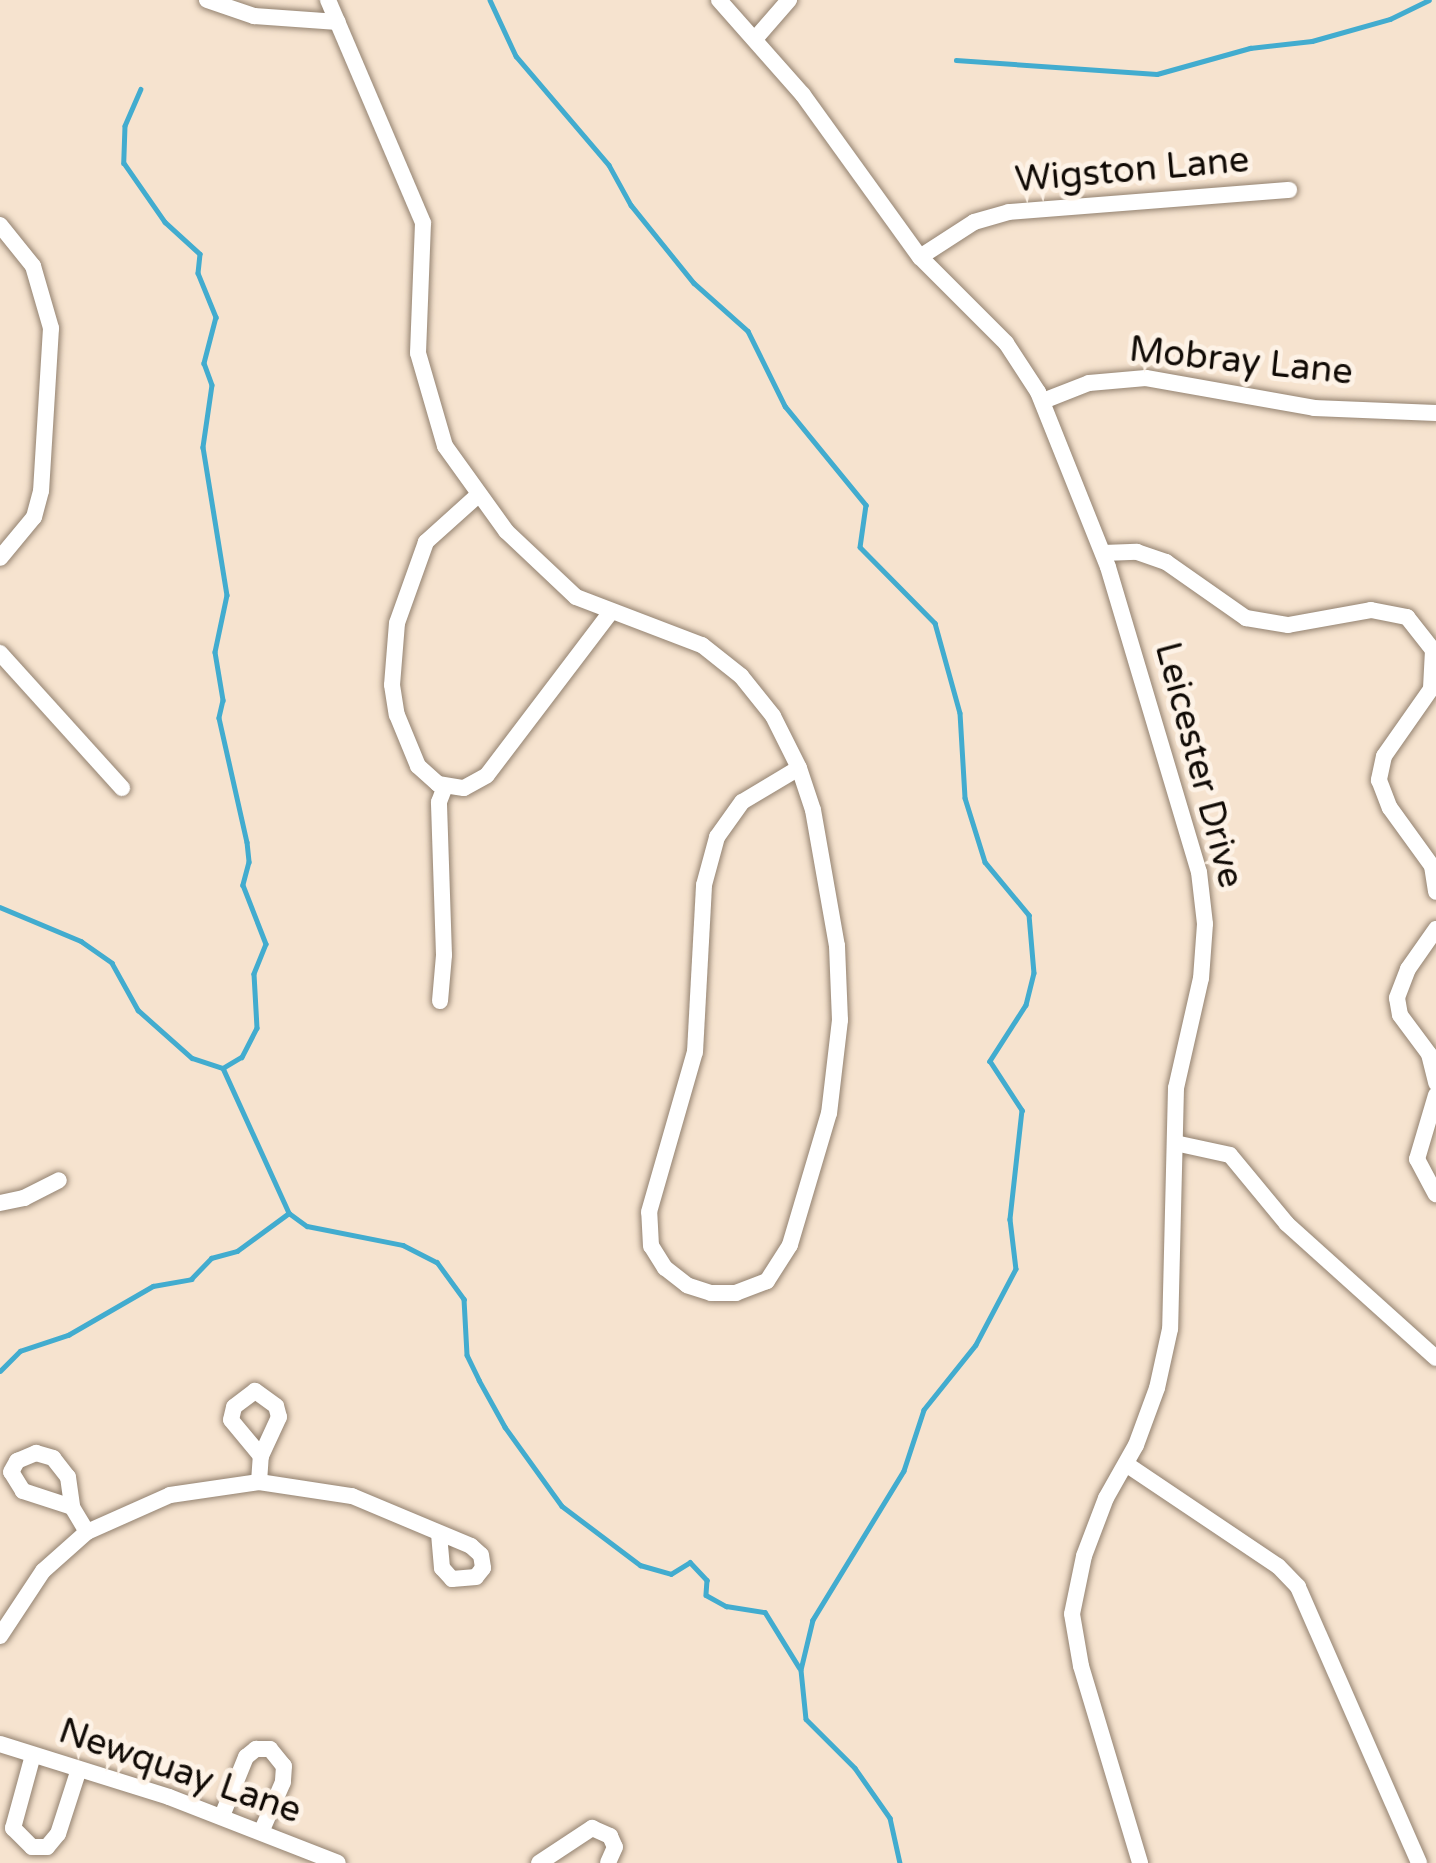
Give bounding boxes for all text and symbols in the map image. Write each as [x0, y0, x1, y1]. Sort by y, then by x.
street label: Wigston Lane [1013, 138, 1251, 202]
street label: Mobray Lane [1127, 328, 1355, 394]
street label: Leicester Drive [1145, 638, 1253, 892]
street label: Newquay Lane [53, 1709, 307, 1833]

